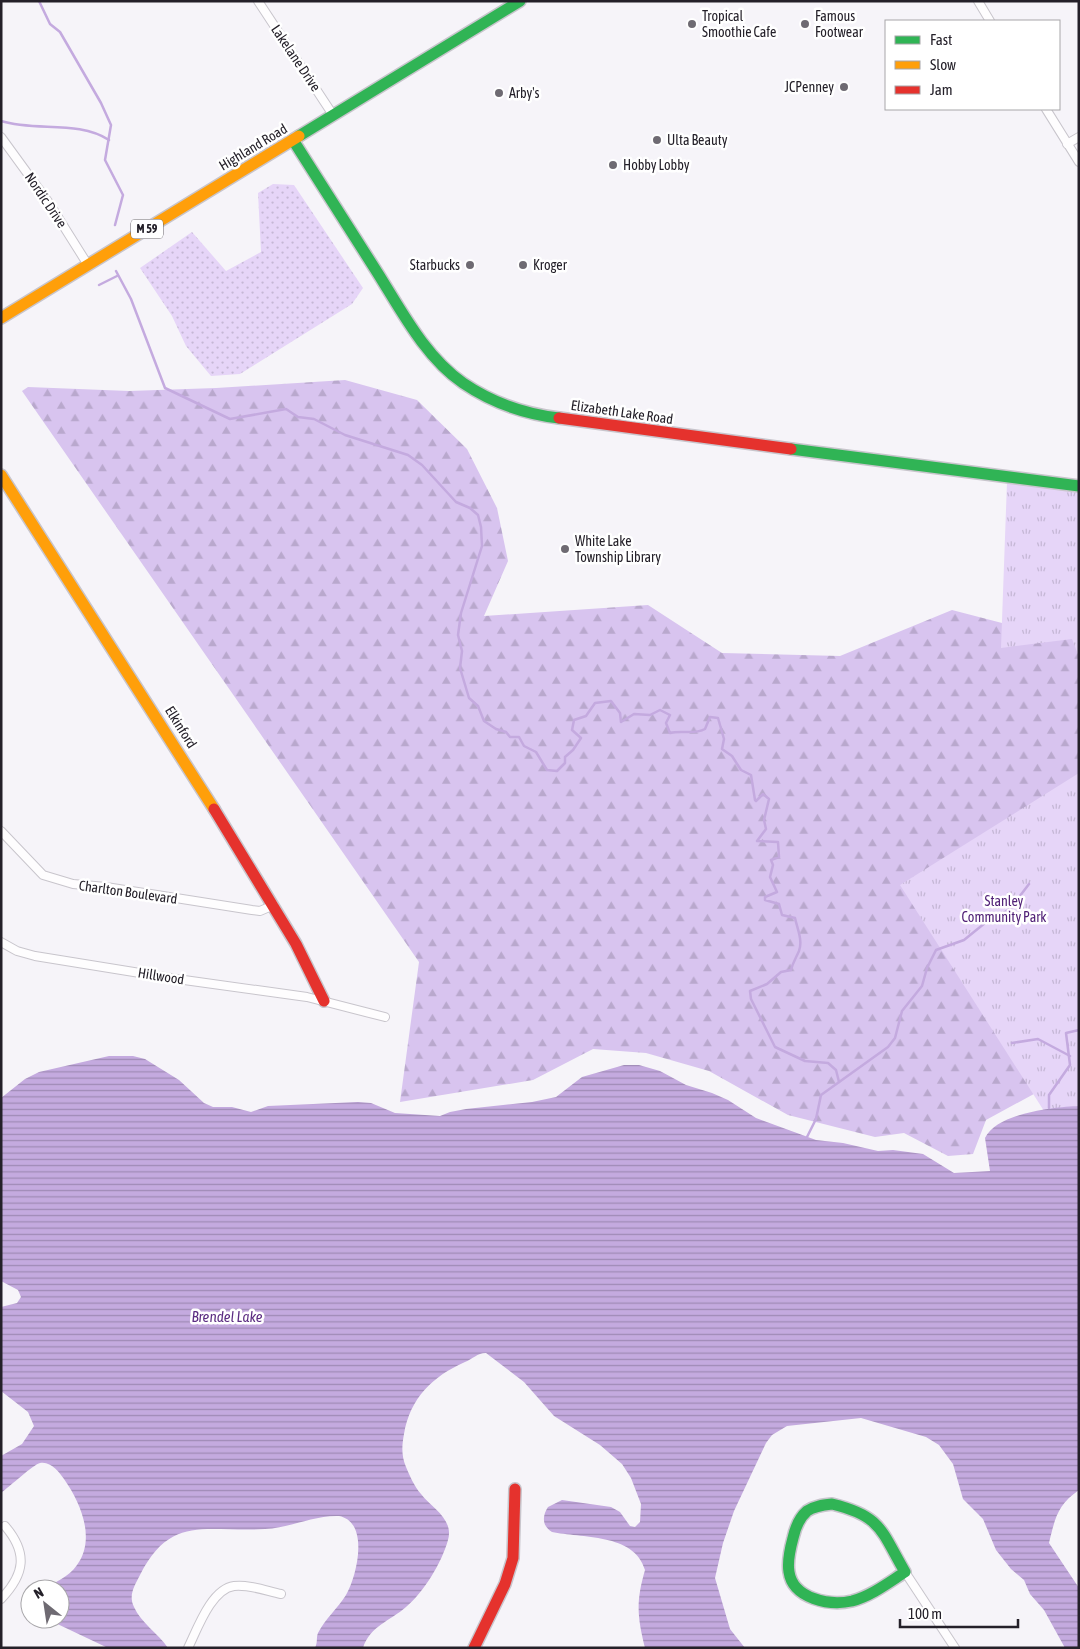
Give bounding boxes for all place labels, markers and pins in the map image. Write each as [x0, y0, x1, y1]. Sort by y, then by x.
place label: Tropical Smoothie Cafe [702, 8, 776, 40]
place label: Famous Footwear [815, 8, 864, 40]
marker: Tropical Smoothie Cafe [686, 18, 698, 30]
marker: Famous Footwear [799, 18, 811, 30]
place label: JCPenney [785, 79, 834, 95]
marker: JCPenney [838, 81, 850, 93]
place label: Arby's [509, 85, 540, 101]
marker: Arby's [493, 87, 505, 99]
place label: Ulta Beauty [667, 132, 728, 148]
marker: Ulta Beauty [651, 134, 663, 146]
place label: Hobby Lobby [623, 157, 690, 173]
marker: Hobby Lobby [607, 159, 619, 171]
place label: Starbucks [410, 257, 460, 273]
place label: Kroger [533, 257, 568, 273]
marker: Starbucks [464, 259, 476, 271]
marker: Kroger [517, 259, 529, 271]
place label: White Lake Township Library [575, 533, 661, 565]
marker: White Lake Township Library [559, 543, 571, 555]

